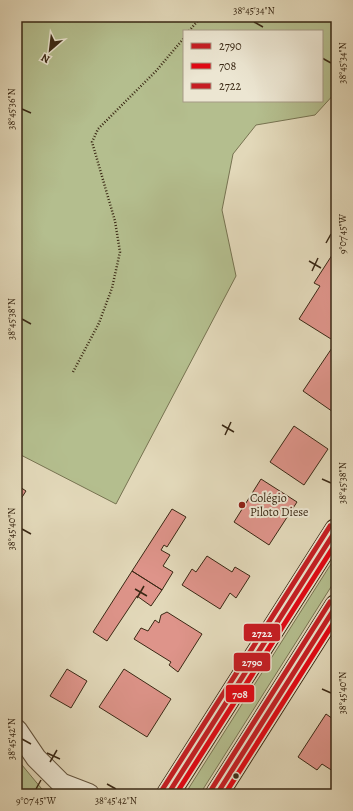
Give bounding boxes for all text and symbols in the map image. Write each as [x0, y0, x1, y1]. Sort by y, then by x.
text: 38°45'34"N [233, 4, 275, 17]
north arrow [30, 30, 70, 70]
legend [183, 30, 323, 102]
text: 2790 [219, 38, 242, 54]
text: 38°45'34"N [336, 42, 349, 84]
text: N [38, 50, 53, 67]
text: 708 [219, 58, 236, 74]
text: 2722 [219, 78, 241, 94]
text: 38°45'36"N [5, 88, 18, 130]
text: 9°07'45"W [336, 213, 349, 254]
text: 38°45'38"N [5, 298, 18, 340]
text: 38°45'38"N [336, 462, 349, 504]
place label: Colégio Piloto Diese [250, 490, 309, 520]
marker: Colégio Piloto Diese [237, 500, 247, 510]
text: 38°45'40"N [5, 508, 18, 550]
line badge: 2722 [243, 623, 281, 642]
text: 2722 [252, 626, 273, 641]
line badge: 2790 [233, 652, 271, 672]
text: 2790 [242, 655, 263, 670]
text: 38°45'40"N [336, 672, 349, 714]
line badge: 708 [225, 684, 255, 703]
text: 708 [232, 687, 248, 702]
text: 38°45'42"N [5, 718, 18, 760]
unlabelled marker [231, 771, 241, 781]
text: 9°07'45"W [16, 794, 57, 807]
text: 38°45'42"N [95, 794, 137, 807]

